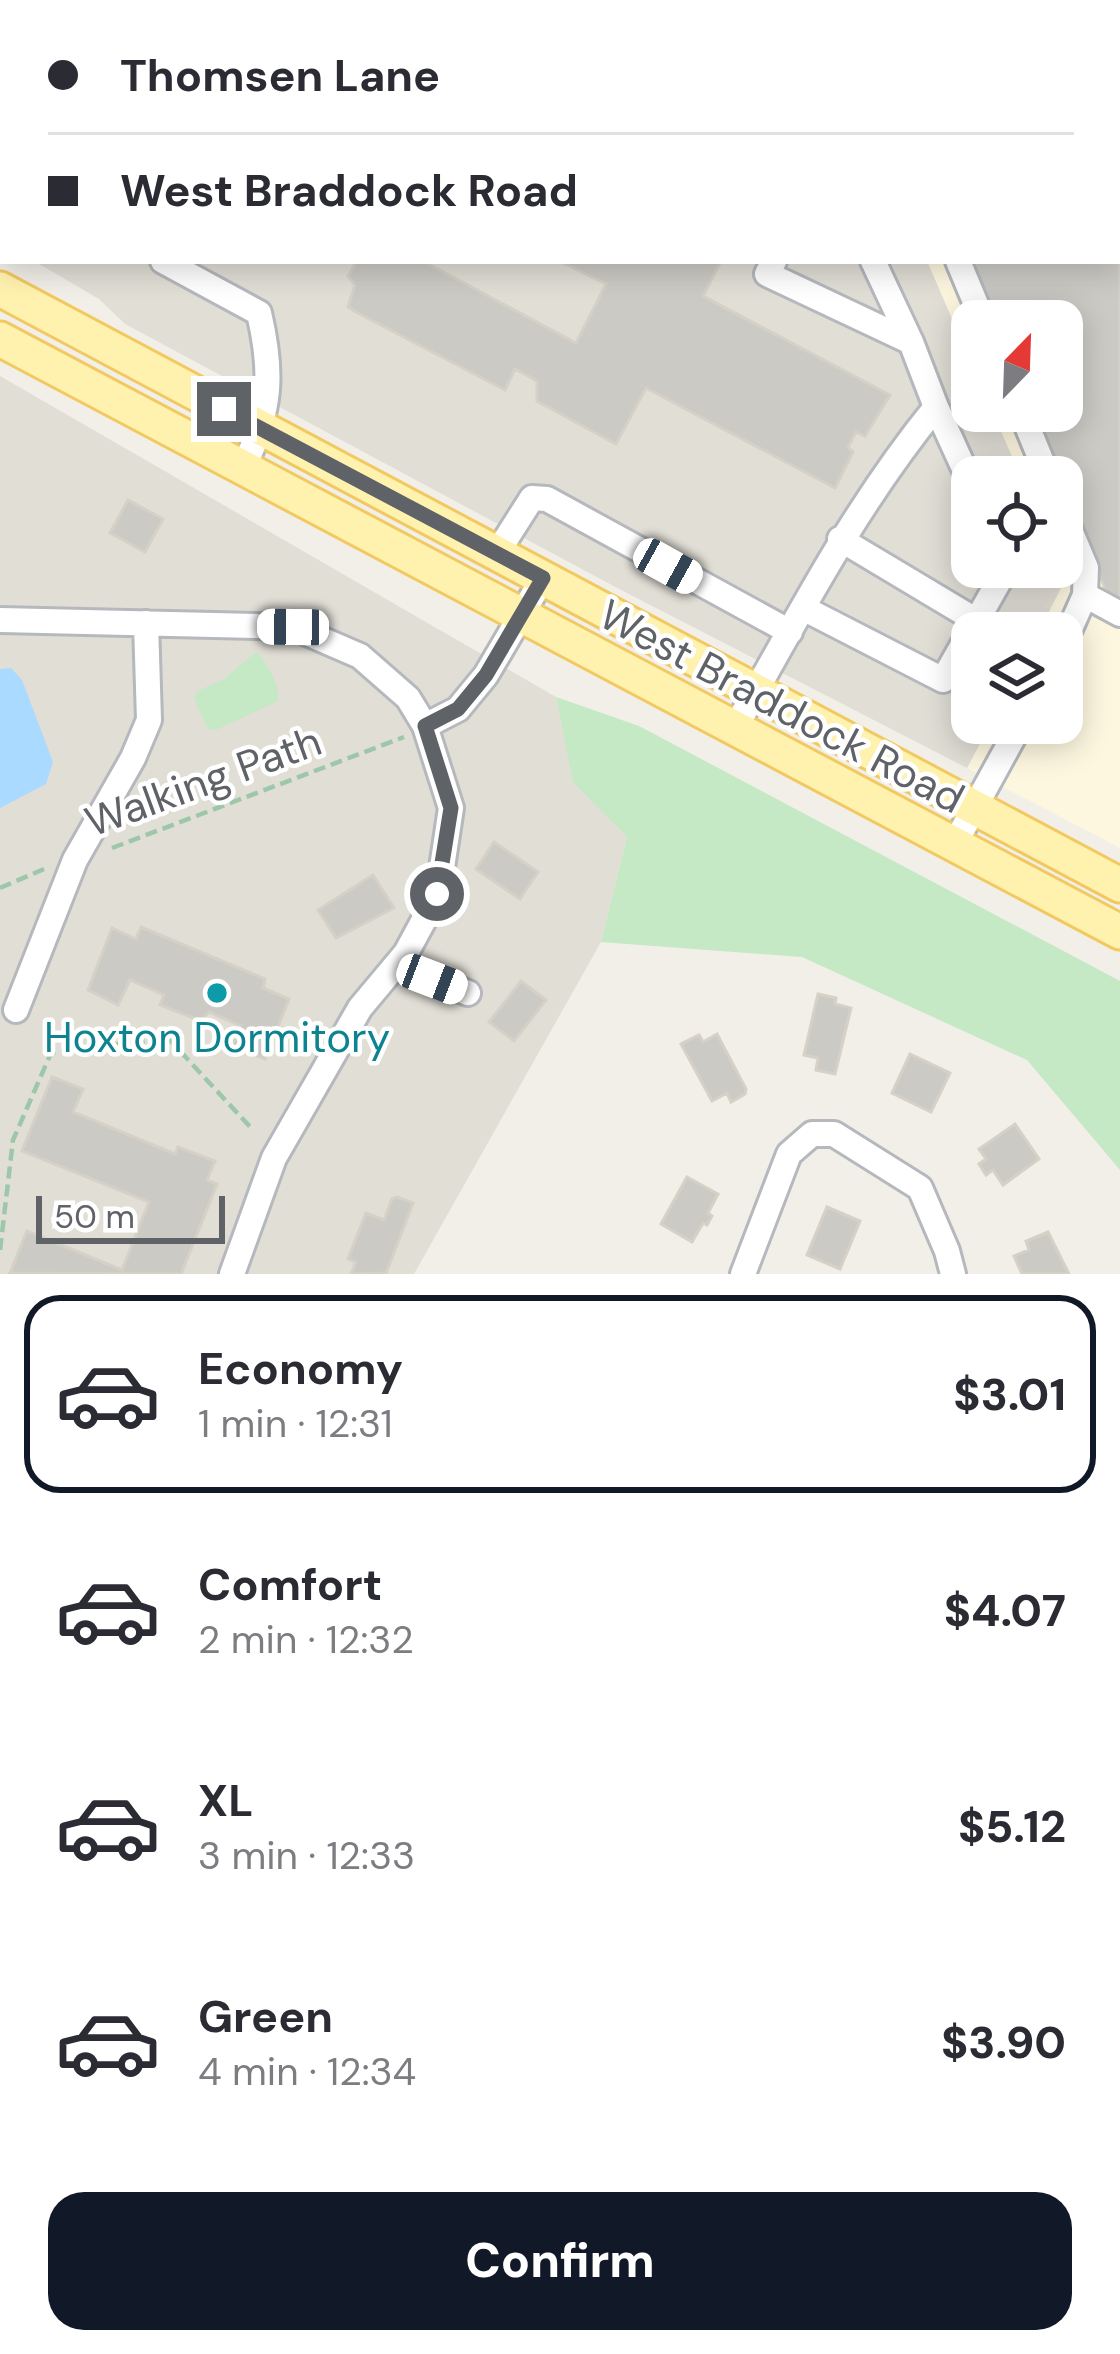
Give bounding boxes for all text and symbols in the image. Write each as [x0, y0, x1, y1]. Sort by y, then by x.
text: Thomsen Lane [120, 46, 440, 105]
text: West Braddock Road [120, 161, 578, 220]
north arrow [951, 300, 1083, 432]
map controls [951, 300, 1083, 744]
route end [197, 382, 251, 436]
button: locate [951, 456, 1083, 588]
car [628, 533, 708, 599]
street label: West Braddock Road [590, 587, 974, 826]
car [257, 608, 329, 646]
button: layers [951, 612, 1083, 744]
street label: Walking Path [78, 713, 329, 850]
route start [410, 867, 464, 921]
car [392, 949, 472, 1009]
marker: Hoxton Dormitory [204, 980, 230, 1006]
place label: Hoxton Dormitory [44, 1010, 390, 1065]
scale bar [36, 1190, 225, 1243]
text: 50 m [54, 1195, 135, 1238]
text: Economy [198, 1339, 403, 1398]
icon: car [54, 1340, 162, 1448]
text: $3.01 [953, 1365, 1066, 1424]
text: 1 min · 12:31 [198, 1398, 393, 1449]
text: Comfort [198, 1555, 382, 1614]
icon: car [54, 1556, 162, 1664]
text: $4.07 [944, 1581, 1066, 1640]
text: 2 min · 12:32 [198, 1614, 414, 1665]
text: XL [198, 1771, 253, 1830]
icon: car [54, 1772, 162, 1880]
text: $5.12 [958, 1797, 1066, 1856]
text: 3 min · 12:33 [198, 1830, 415, 1881]
text: Green [198, 1987, 333, 2046]
icon: car [54, 1988, 162, 2096]
text: $3.90 [941, 2013, 1066, 2072]
text: 4 min · 12:34 [198, 2046, 416, 2097]
button: Confirm [48, 2192, 1072, 2330]

